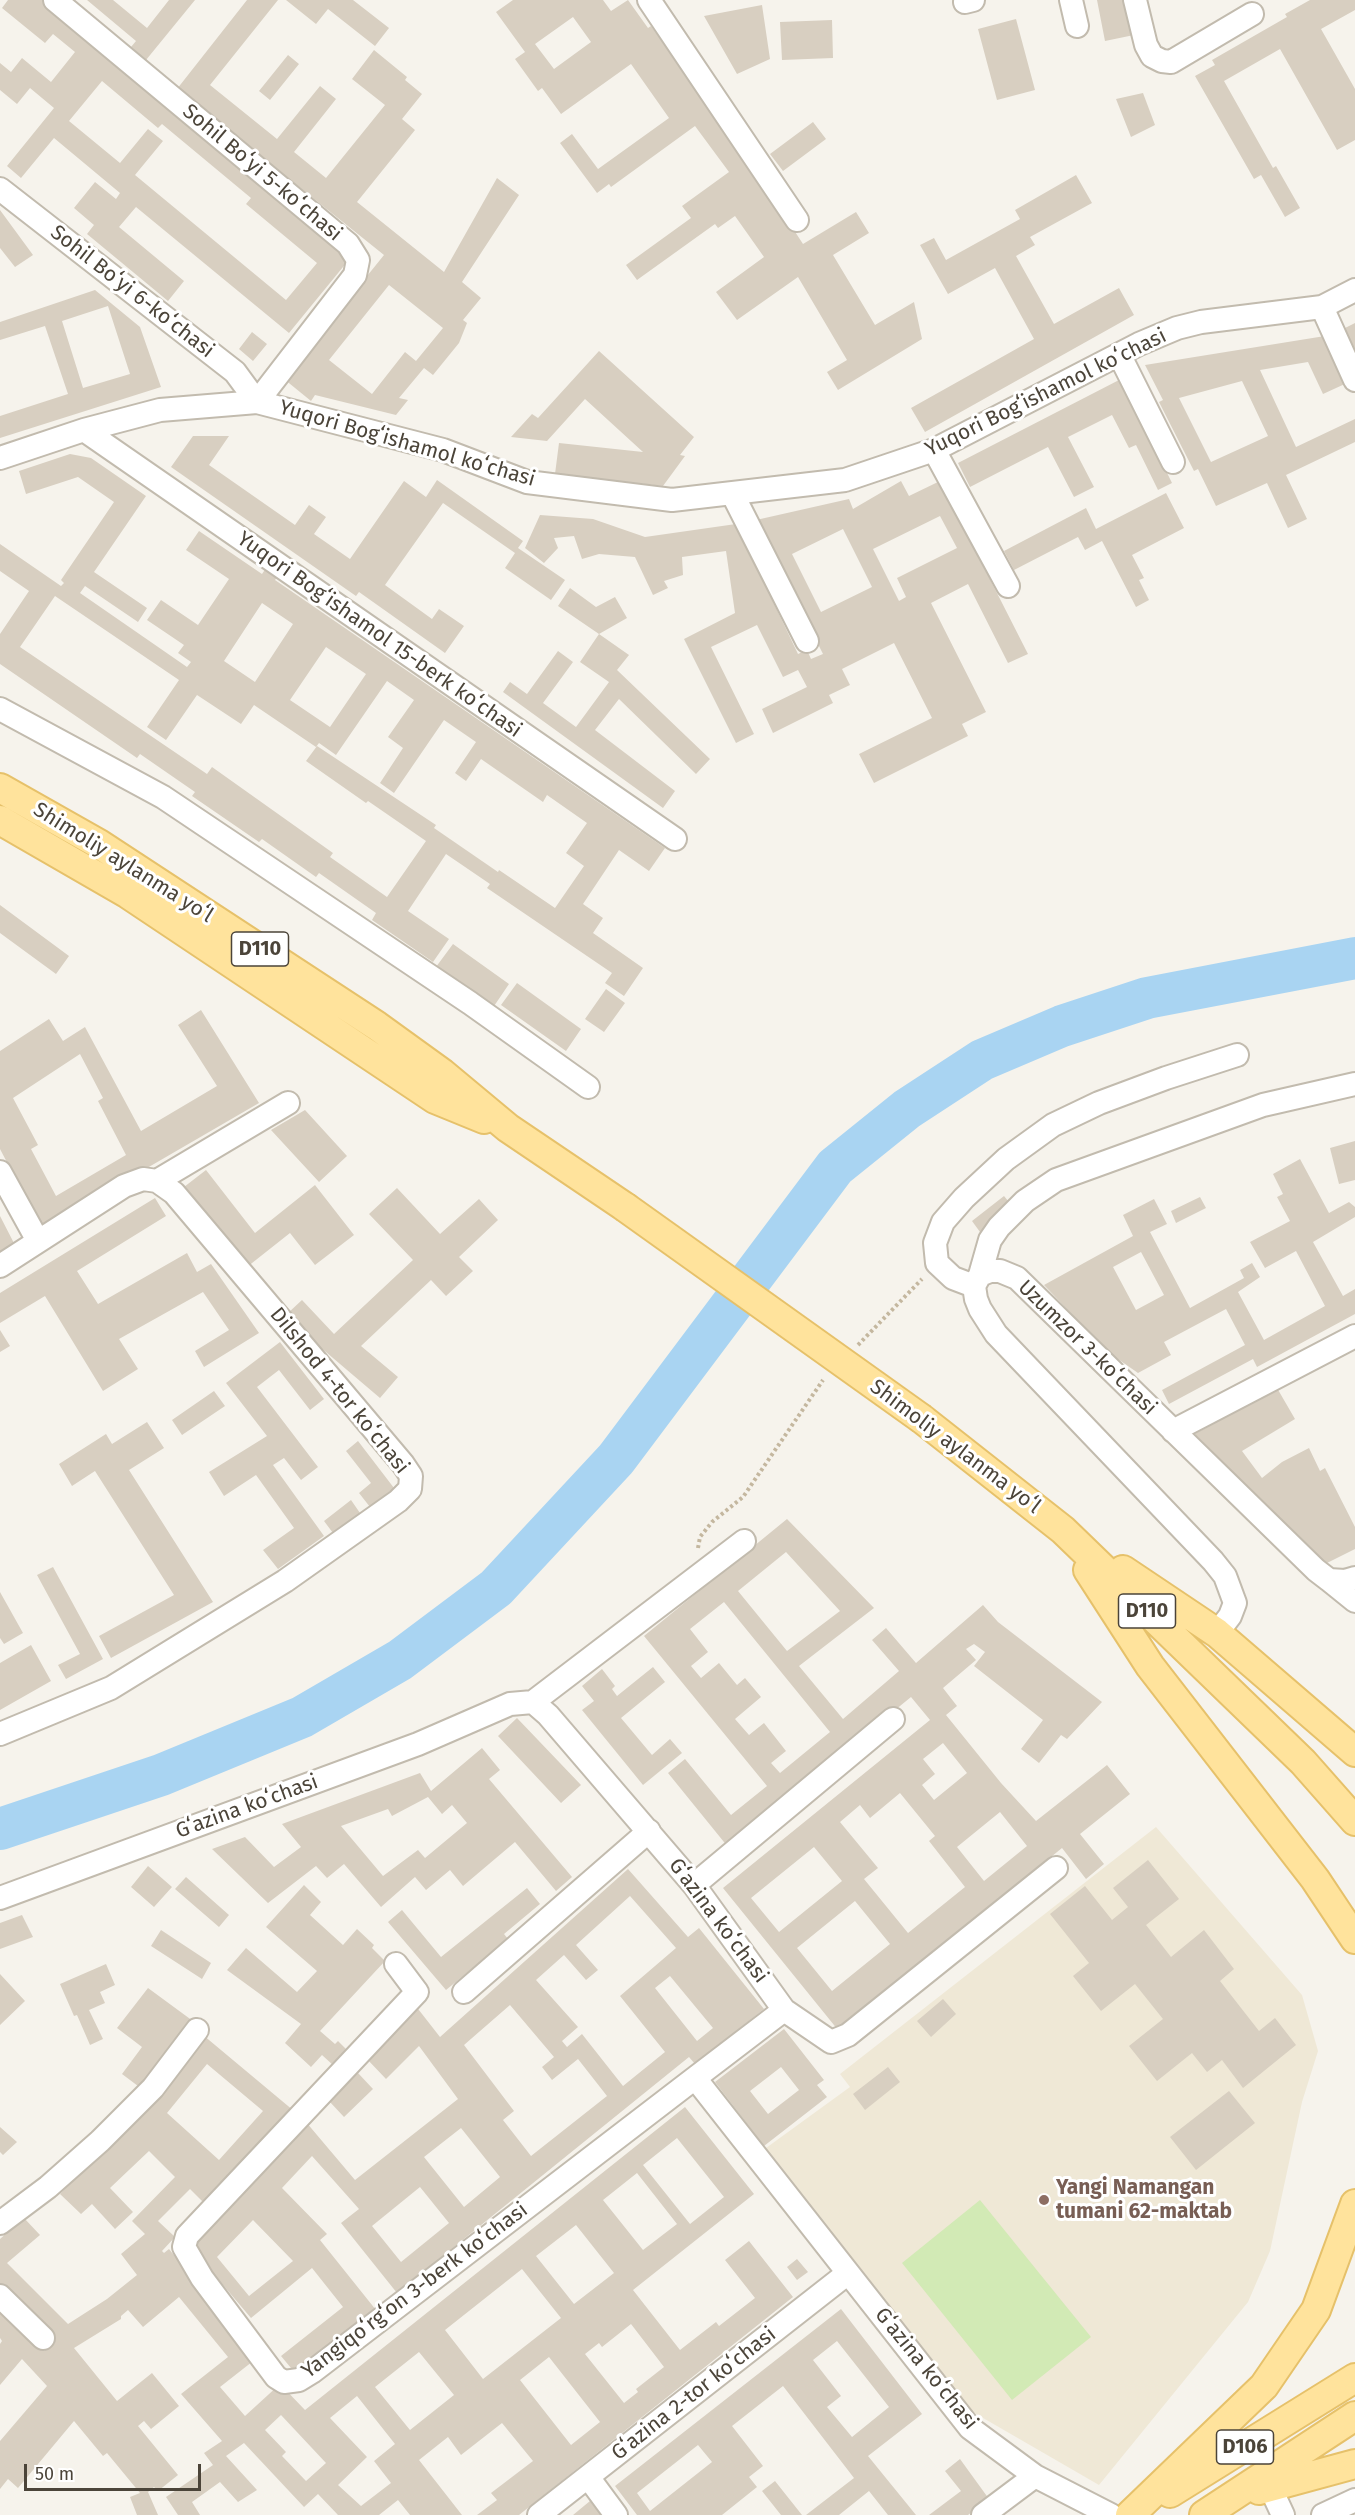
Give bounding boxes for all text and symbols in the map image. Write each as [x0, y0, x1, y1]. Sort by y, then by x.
street label: Sohil Boʻyi 5-koʻchasi [177, 99, 347, 247]
street label: Sohil Boʻyi 6-koʻchasi [45, 220, 219, 364]
street label: Yuqori Bogʻishamol koʻchasi [921, 324, 1171, 462]
street label: Yuqori Bogʻishamol koʻchasi [276, 395, 538, 493]
street label: Yuqori Bogʻishamol 15-berk koʻchasi [232, 527, 526, 743]
street label: Shimoliy aylanma yoʻl [29, 797, 217, 929]
road number: D110 [232, 932, 288, 966]
street label: Uzumzor 3-koʻchasi [1012, 1275, 1162, 1421]
street label: Dilshod 4-tor koʻchasi [264, 1303, 414, 1479]
street label: Shimoliy aylanma yoʻl [865, 1375, 1045, 1519]
road number: D110 [1118, 1594, 1176, 1628]
street label: Gʻazina koʻchasi [172, 1770, 322, 1844]
street label: Gʻazina koʻchasi [663, 1854, 773, 1988]
place label: Yangi Namangan tumani 62-maktab [1056, 2175, 1232, 2225]
marker: Yangi Namangan tumani 62-maktab [1037, 2193, 1051, 2207]
street label: Yangiqoʻrgʻon 3-berk koʻchasi [297, 2198, 533, 2384]
street label: Gʻazina koʻchasi [869, 2303, 983, 2435]
street label: Gʻazina 2-tor koʻchasi [607, 2322, 781, 2466]
road number: D106 [1216, 2430, 1274, 2464]
scale bar [27, 2452, 204, 2490]
text: 50 m [35, 2463, 74, 2485]

